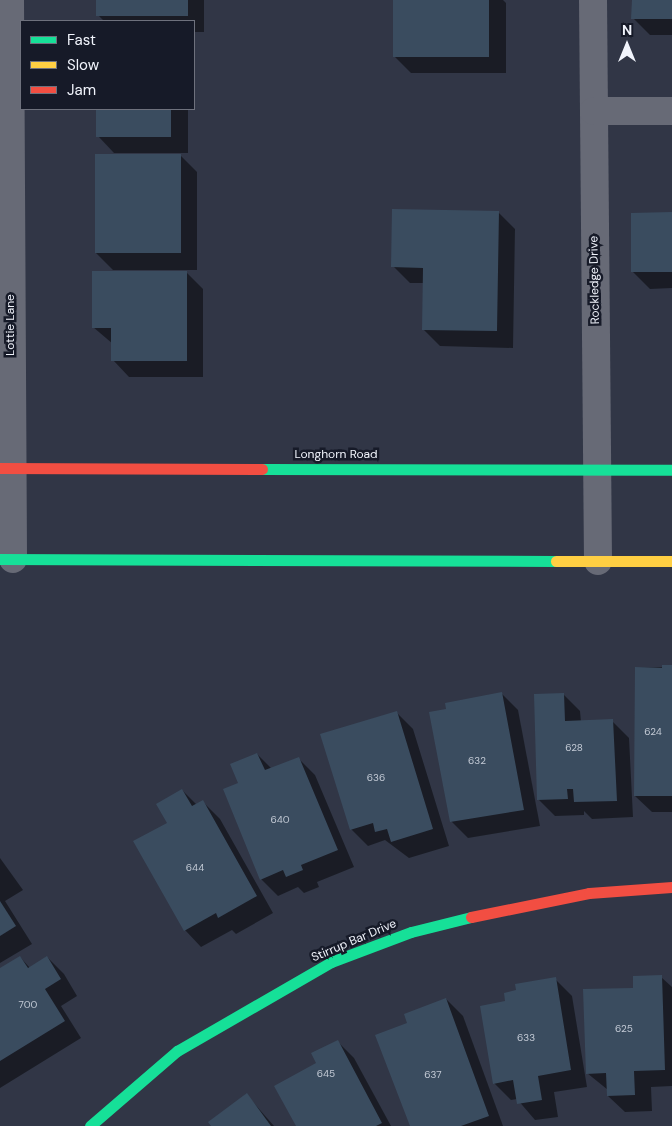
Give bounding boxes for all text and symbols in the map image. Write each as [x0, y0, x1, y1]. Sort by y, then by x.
legend [20, 20, 195, 110]
north arrow [602, 20, 652, 70]
text: N [622, 21, 632, 39]
text: Fast [67, 30, 96, 50]
text: Slow [67, 55, 99, 75]
text: Jam [67, 80, 96, 100]
street label: Rockledge Drive [587, 236, 603, 324]
street label: Lottie Lane [4, 294, 18, 356]
street label: Longhorn Road [294, 448, 378, 462]
house number: 624 [644, 726, 662, 738]
house number: 628 [565, 742, 583, 754]
house number: 632 [468, 755, 486, 767]
house number: 636 [367, 772, 385, 784]
house number: 640 [270, 814, 290, 826]
house number: 644 [186, 862, 204, 874]
street label: Stirrup Bar Drive [309, 917, 399, 965]
house number: 700 [19, 999, 37, 1011]
house number: 625 [615, 1023, 633, 1035]
house number: 633 [517, 1032, 535, 1044]
house number: 645 [317, 1068, 335, 1080]
house number: 637 [424, 1069, 442, 1081]

